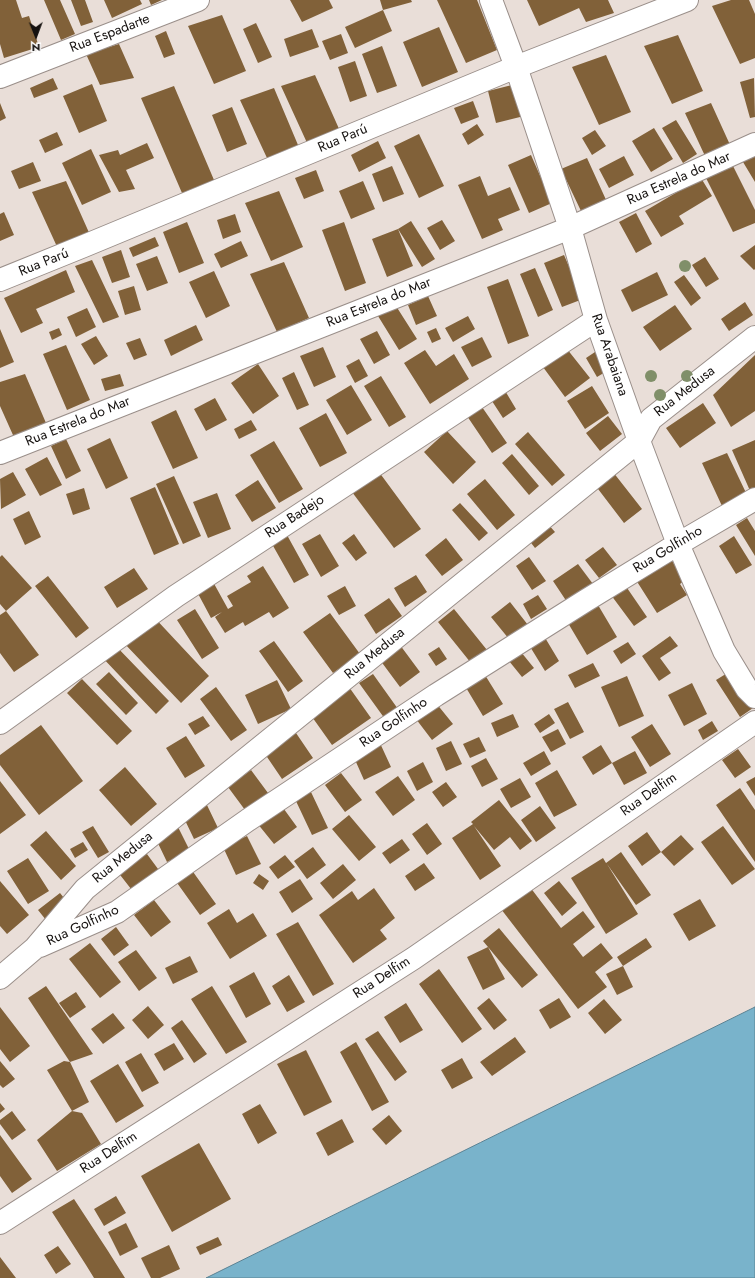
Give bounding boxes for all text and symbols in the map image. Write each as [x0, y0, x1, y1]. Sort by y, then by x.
street label: Rua Espadarte [68, 11, 152, 57]
north arrow [16, 16, 56, 56]
text: N [32, 40, 41, 56]
street label: Rua Parú [316, 121, 370, 157]
street label: Rua Estrela do Mar [625, 149, 733, 209]
street label: Rua Parú [17, 245, 71, 281]
street label: Rua Estrela do Mar [324, 274, 434, 332]
street label: Rua Arabaiana [587, 312, 631, 398]
street label: Rua Medusa [651, 363, 719, 421]
street label: Rua Estrela do Mar [23, 393, 133, 451]
street label: Rua Badejo [262, 492, 328, 542]
street label: Rua Golfinho [630, 523, 706, 577]
street label: Rua Medusa [342, 625, 408, 683]
street label: Rua Golfinho [357, 694, 431, 752]
street label: Rua Delfim [618, 770, 680, 820]
street label: Rua Medusa [90, 829, 156, 887]
street label: Rua Golfinho [44, 902, 122, 950]
street label: Rua Delfim [350, 953, 414, 1003]
street label: Rua Delfim [77, 1128, 141, 1178]

